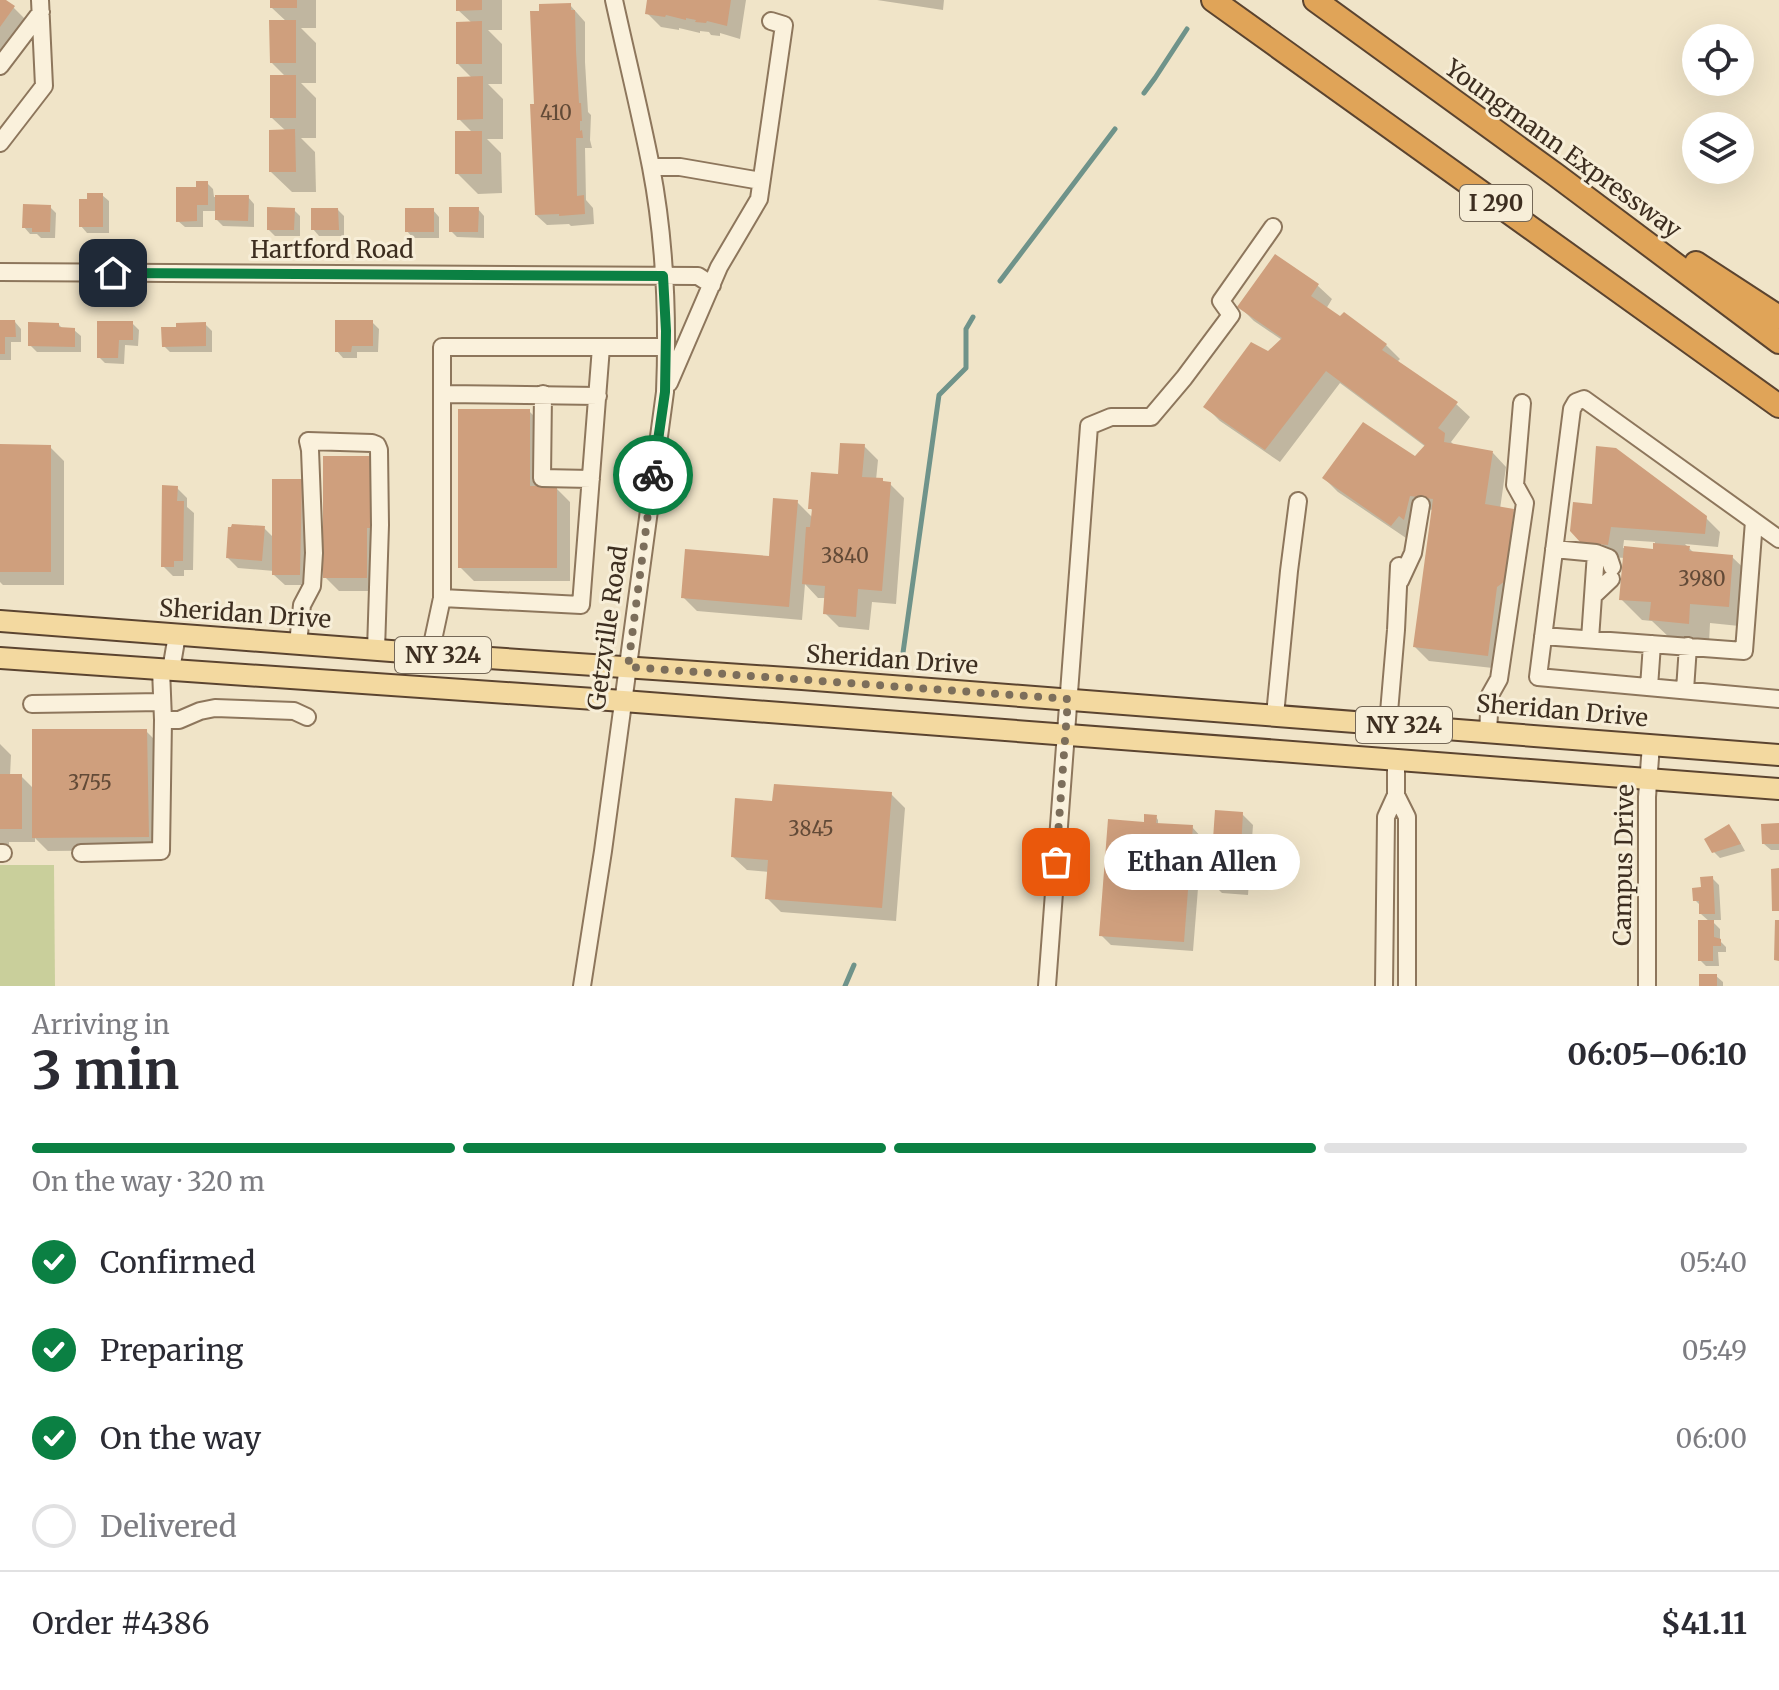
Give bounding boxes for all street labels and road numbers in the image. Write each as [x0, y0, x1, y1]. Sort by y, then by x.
street label: Youngmann Expressway [1438, 52, 1688, 245]
road number: I 290 [1460, 185, 1532, 221]
street label: Hartford Road [250, 234, 414, 265]
street label: Getzville Road [581, 544, 634, 712]
street label: Sheridan Drive [158, 592, 332, 635]
road number: NY 324 [395, 637, 491, 673]
street label: Sheridan Drive [805, 638, 979, 681]
street label: Sheridan Drive [1475, 688, 1649, 733]
road number: NY 324 [1356, 707, 1452, 743]
street label: Campus Drive [1607, 784, 1640, 946]

